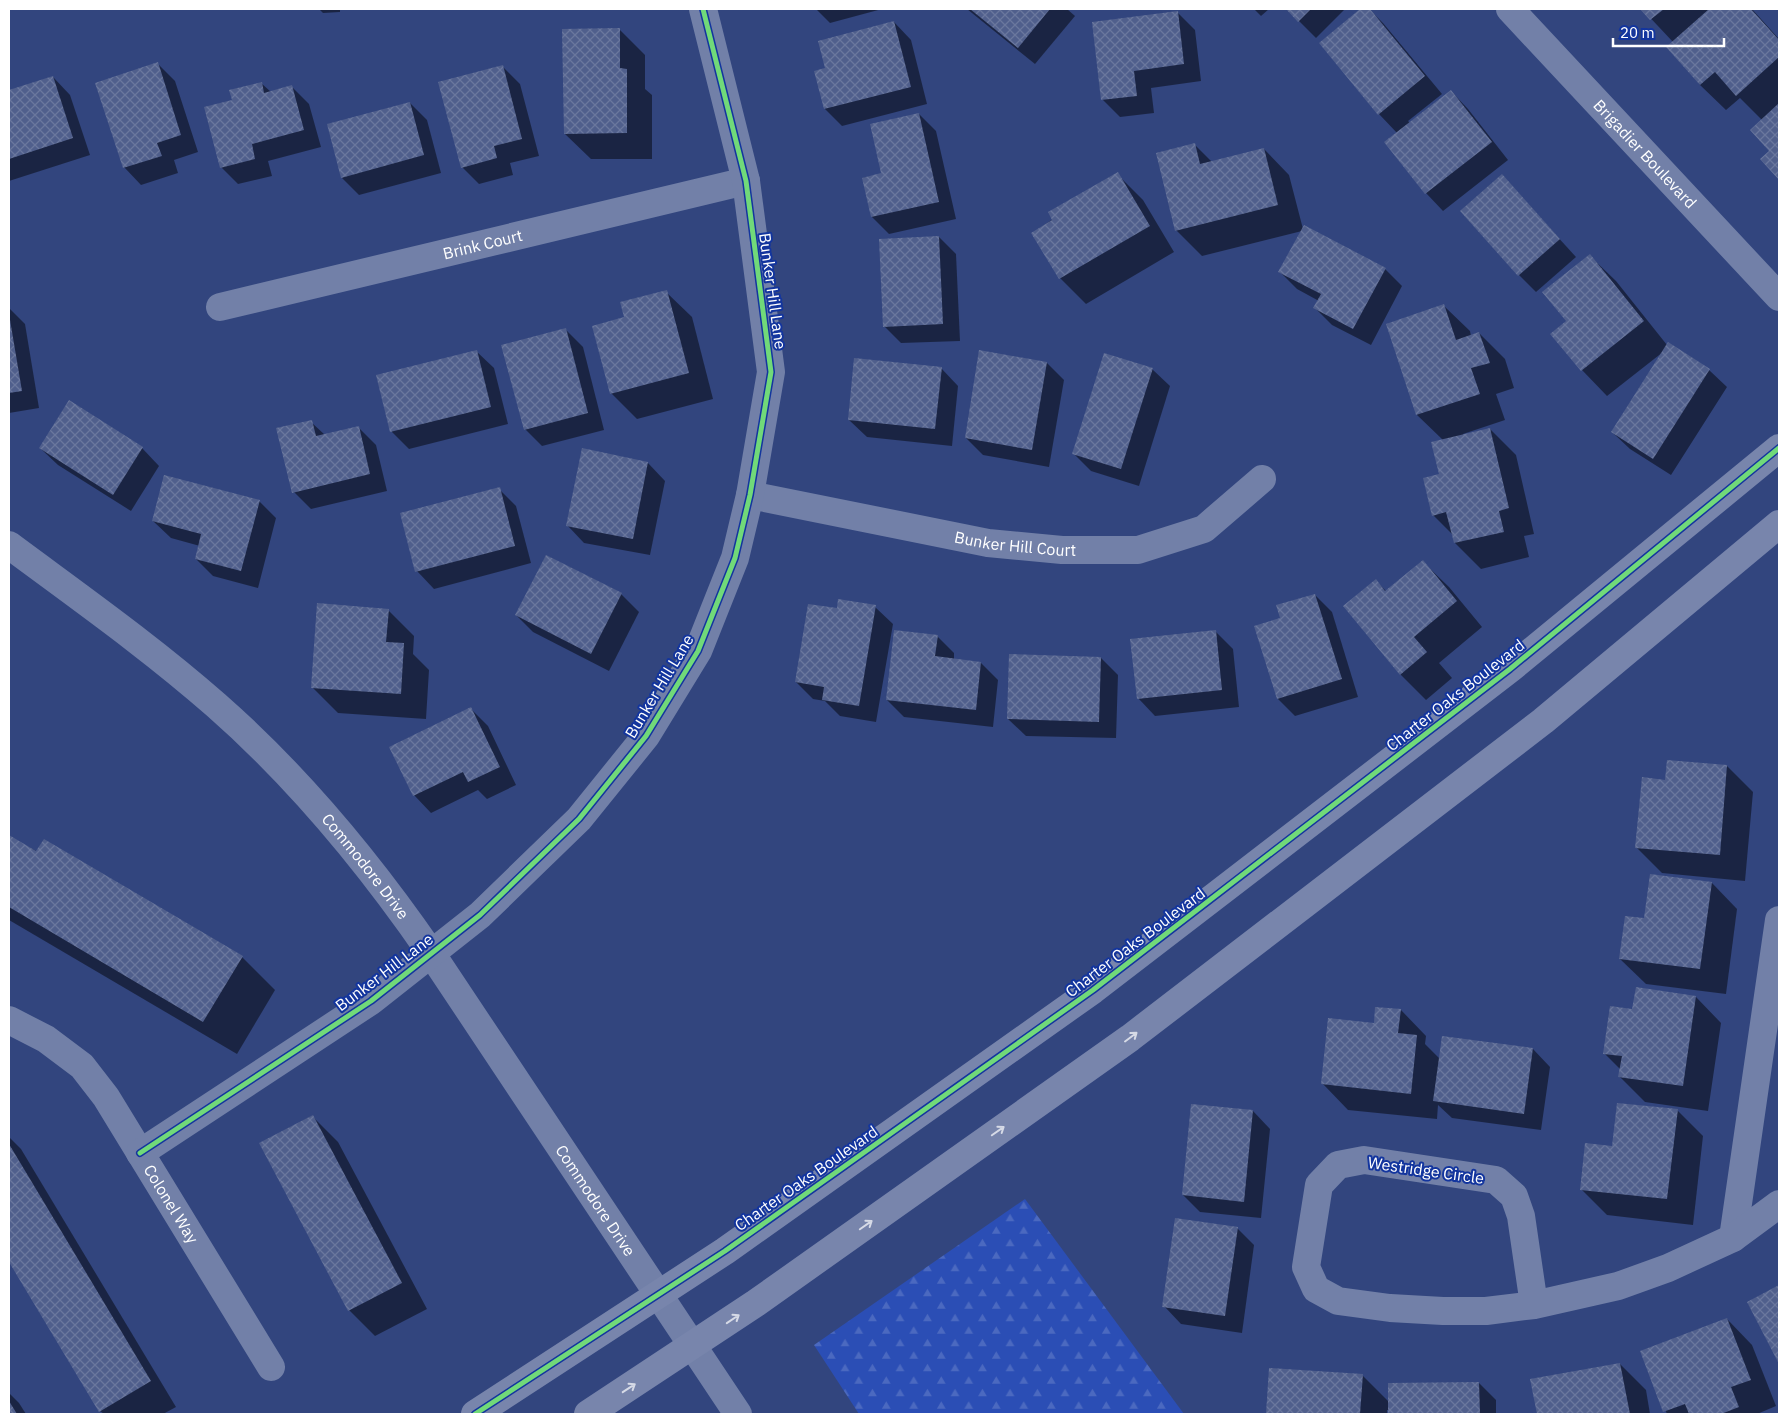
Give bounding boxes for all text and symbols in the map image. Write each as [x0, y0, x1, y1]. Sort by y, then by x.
scale bar [1613, 15, 1724, 47]
text: 20 m [1620, 23, 1655, 42]
street label: Brigadier Boulevard [1589, 95, 1701, 212]
street label: Brink Court [441, 225, 524, 263]
street label: Bunker Hill Lane [755, 231, 791, 351]
street label: Bunker Hill Court [953, 526, 1076, 560]
street label: Bunker Hill Lane [620, 630, 698, 741]
street label: Charter Oaks Boulevard [1382, 635, 1528, 755]
street label: Commodore Drive [318, 809, 414, 923]
street label: Charter Oaks Boulevard [1061, 883, 1209, 1001]
street label: Bunker Hill Lane [331, 929, 437, 1015]
one-way arrow [1123, 1032, 1137, 1042]
street label: Charter Oaks Boulevard [731, 1121, 881, 1235]
one-way arrow [991, 1126, 1004, 1137]
street label: Commodore Drive [552, 1141, 640, 1260]
street label: Westridge Circle [1367, 1152, 1486, 1188]
street label: Colonel Way [140, 1161, 203, 1247]
one-way arrow [858, 1220, 872, 1231]
one-way arrow [725, 1314, 739, 1324]
one-way arrow [621, 1382, 635, 1392]

